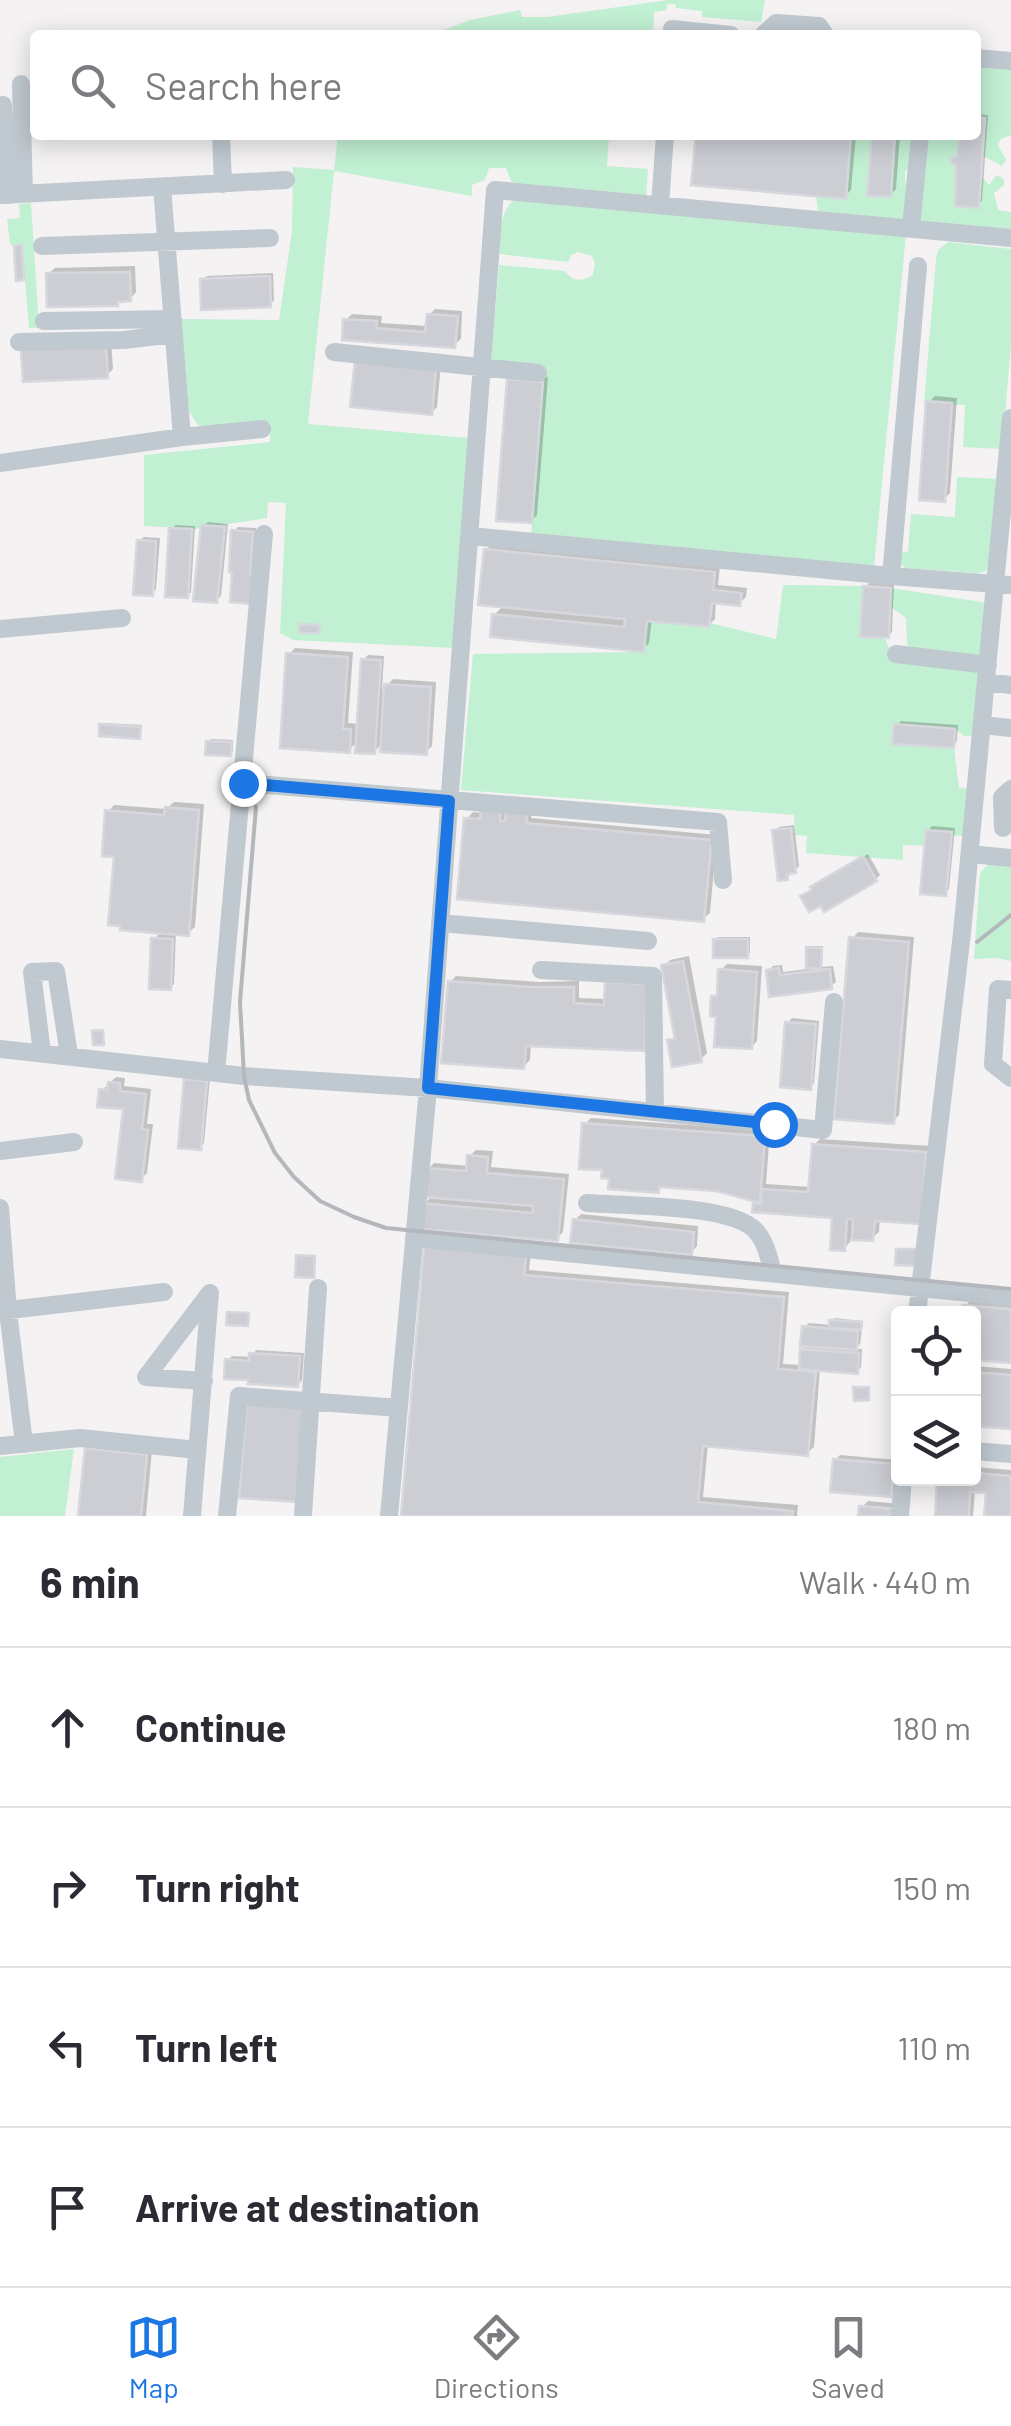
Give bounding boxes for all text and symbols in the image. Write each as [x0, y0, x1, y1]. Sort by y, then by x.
search box [30, 30, 981, 140]
icon: search [65, 58, 120, 113]
text: Search here [145, 62, 343, 108]
route end [221, 761, 267, 807]
route start [752, 1102, 798, 1148]
map controls [891, 1306, 981, 1486]
button: locate [891, 1306, 981, 1396]
button: layers [891, 1396, 981, 1486]
text: 6 min [40, 1556, 140, 1606]
text: Walk · 440 m [799, 1562, 971, 1600]
icon: ahead [40, 1700, 95, 1755]
text: Continue [135, 1704, 286, 1750]
text: 180 m [892, 1708, 971, 1746]
icon: right [40, 1860, 95, 1915]
text: Turn right [135, 1864, 300, 1910]
text: 150 m [892, 1868, 971, 1906]
icon: left [40, 2020, 95, 2075]
text: Turn left [135, 2024, 278, 2070]
text: 110 m [898, 2028, 971, 2066]
icon: arrive [40, 2180, 95, 2235]
text: Arrive at destination [135, 2184, 480, 2230]
tab: Map [126, 2310, 181, 2404]
tab: Directions [434, 2310, 559, 2404]
tab: Saved [811, 2310, 885, 2404]

